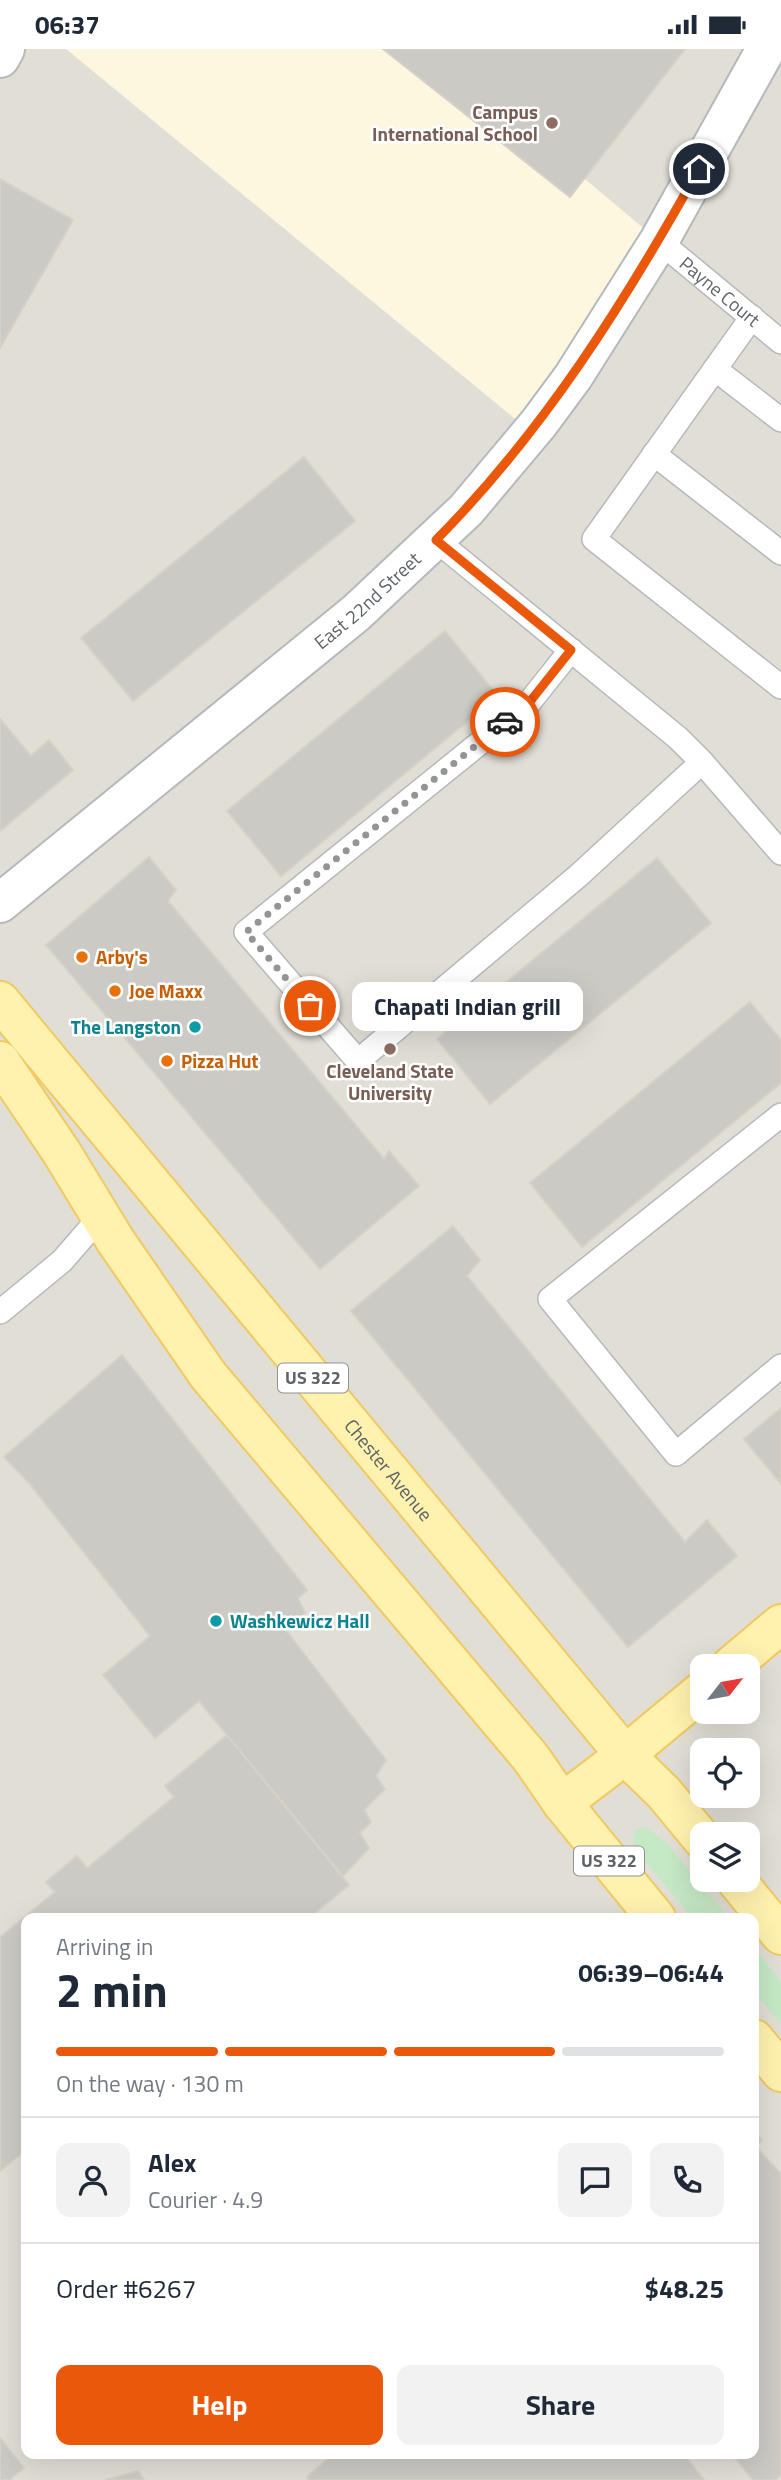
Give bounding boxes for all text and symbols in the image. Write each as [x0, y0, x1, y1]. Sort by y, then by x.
text: 06:37 [35, 5, 100, 44]
place label: Campus International School [372, 97, 538, 148]
marker: Campus International School [544, 115, 560, 131]
pin [669, 139, 729, 199]
icon: home [680, 150, 718, 188]
street label: Payne Court [673, 249, 767, 333]
street label: East 22nd Street [307, 544, 427, 656]
courier [470, 687, 540, 757]
icon: car [486, 703, 524, 741]
place label: Arby's [96, 942, 148, 971]
marker: Arby's [74, 949, 90, 965]
place label: Joe Maxx [129, 976, 203, 1005]
pin [280, 976, 340, 1036]
callout: Chapati Indian grill [352, 981, 583, 1031]
marker: Joe Maxx [107, 983, 123, 999]
icon: bag [291, 987, 329, 1025]
text: Chapati Indian grill [374, 989, 561, 1024]
place label: The Langston [71, 1012, 181, 1041]
marker: The Langston [187, 1019, 203, 1035]
marker: Cleveland State University [382, 1041, 398, 1057]
place label: Pizza Hut [181, 1046, 259, 1075]
marker: Pizza Hut [159, 1053, 175, 1069]
place label: Cleveland State University [326, 1056, 454, 1107]
road number: US 322 [278, 1363, 348, 1393]
street label: Chester Avenue [338, 1412, 440, 1527]
place label: Washkewicz Hall [230, 1606, 370, 1635]
marker: Washkewicz Hall [208, 1613, 224, 1629]
north arrow [690, 1654, 760, 1724]
map controls [690, 1654, 760, 1892]
button: locate [690, 1738, 760, 1808]
button: layers [690, 1822, 760, 1892]
road number: US 322 [574, 1847, 644, 1875]
text: Arriving in [56, 1929, 153, 1964]
text: 06:39–06:44 [578, 1953, 724, 1992]
text: 2 min [56, 1955, 168, 2025]
text: On the way · 130 m [56, 2066, 244, 2101]
button: person [56, 2143, 130, 2217]
text: Alex [148, 2143, 196, 2182]
button: chat [558, 2143, 632, 2217]
button: phone [650, 2143, 724, 2217]
text: Courier · 4.9 [148, 2182, 263, 2217]
text: Order #6267 [56, 2269, 196, 2308]
text: $48.25 [645, 2269, 724, 2308]
button: Help [56, 2365, 383, 2445]
button: Share [397, 2365, 724, 2445]

